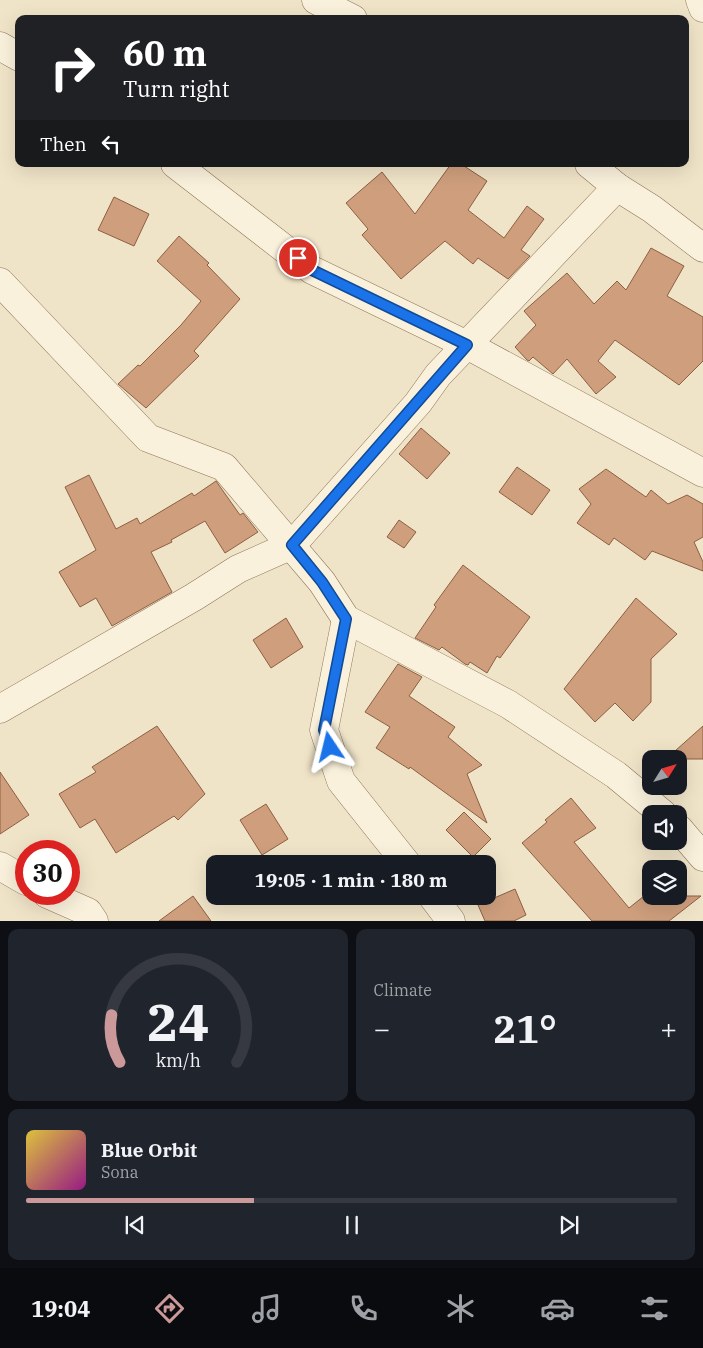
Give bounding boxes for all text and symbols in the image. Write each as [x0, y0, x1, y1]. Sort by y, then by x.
text: 60 m [123, 30, 207, 76]
icon: right [40, 35, 105, 100]
text: Turn right [123, 74, 230, 103]
icon: left [97, 130, 125, 158]
text: Then [40, 132, 87, 156]
pin [277, 237, 319, 279]
icon: arrive [284, 244, 312, 272]
position arrow [303, 720, 355, 772]
north arrow [642, 750, 688, 795]
map controls [642, 750, 687, 905]
button: sound [642, 805, 687, 850]
speed limit sign: 30 [15, 840, 80, 905]
button: layers [642, 860, 687, 905]
text: 19:05 · 1 min · 180 m [255, 868, 447, 892]
text: Climate [374, 980, 432, 1000]
text: 24 [147, 988, 209, 1055]
text: 21° [494, 1004, 557, 1053]
text: − [374, 1010, 390, 1047]
text: + [660, 1010, 677, 1047]
text: km/h [155, 1049, 200, 1072]
text: Blue Orbit [101, 1138, 197, 1162]
text: Sona [101, 1162, 138, 1182]
icon: previous [121, 1211, 149, 1239]
icon: pause [338, 1211, 366, 1239]
icon: next [555, 1211, 583, 1239]
icon: directions [152, 1291, 187, 1326]
icon: music [249, 1291, 284, 1326]
icon: phone [346, 1291, 381, 1326]
icon: climate [443, 1291, 478, 1326]
icon: car [540, 1291, 575, 1326]
icon: filters [637, 1291, 672, 1326]
text: 19:04 [31, 1294, 90, 1323]

